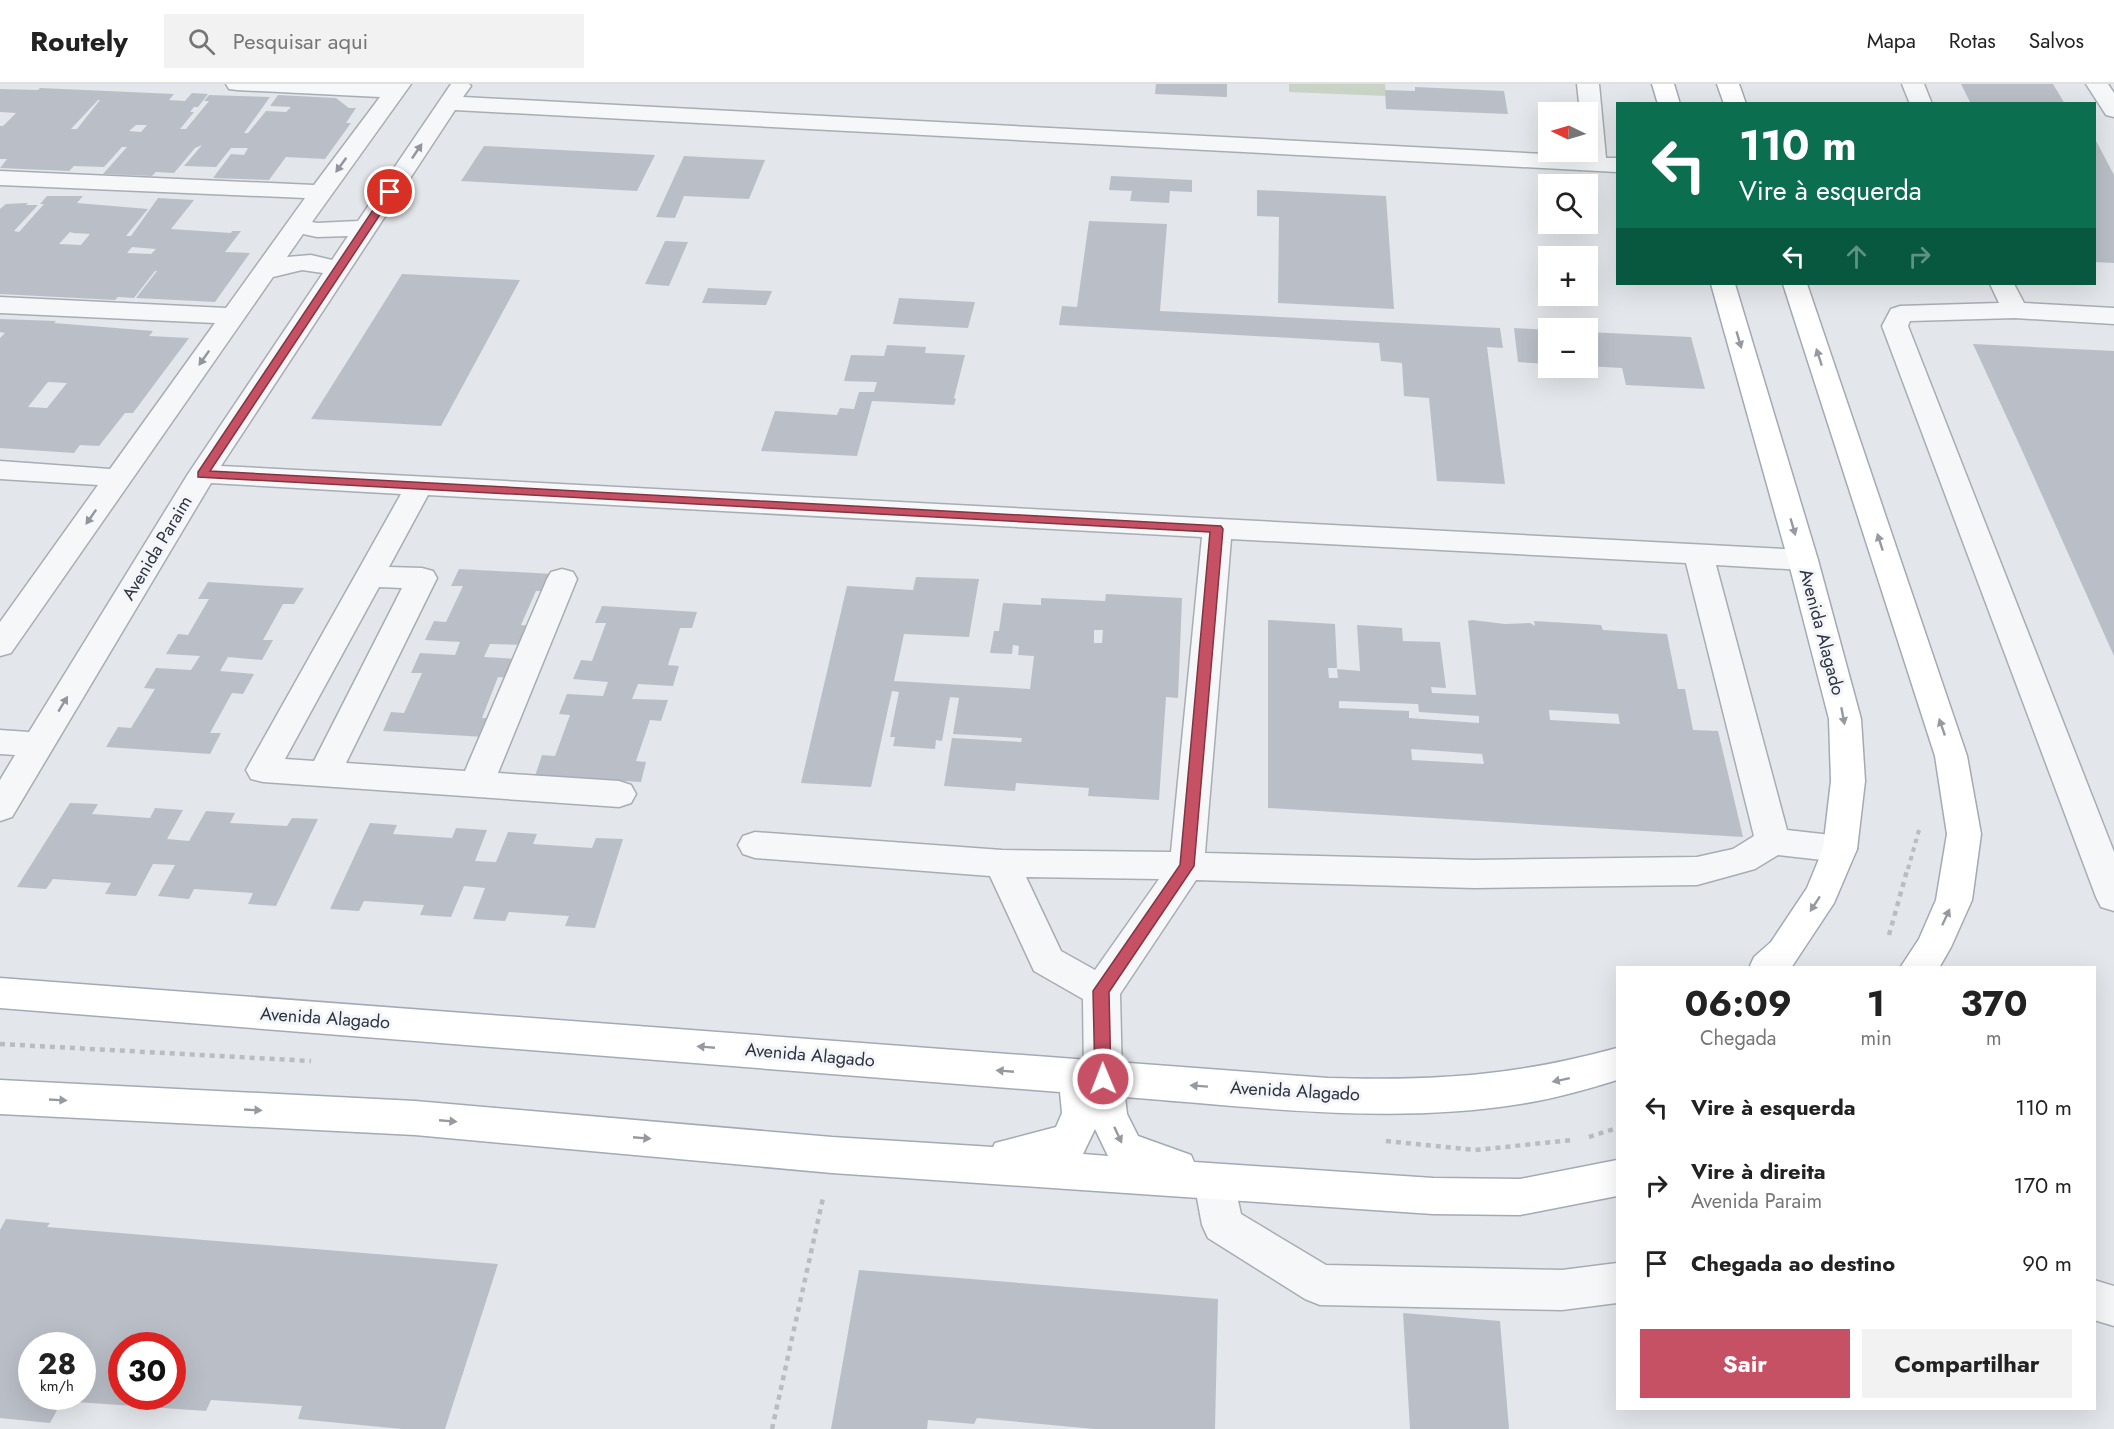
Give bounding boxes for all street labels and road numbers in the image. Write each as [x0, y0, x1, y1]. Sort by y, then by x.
street label: Avenida Paraim [115, 491, 199, 605]
street label: Avenida Alagado [1793, 566, 1851, 698]
street label: Avenida Alagado [259, 1000, 391, 1036]
street label: Avenida Alagado [744, 1036, 876, 1074]
street label: Avenida Alagado [1229, 1075, 1361, 1107]

